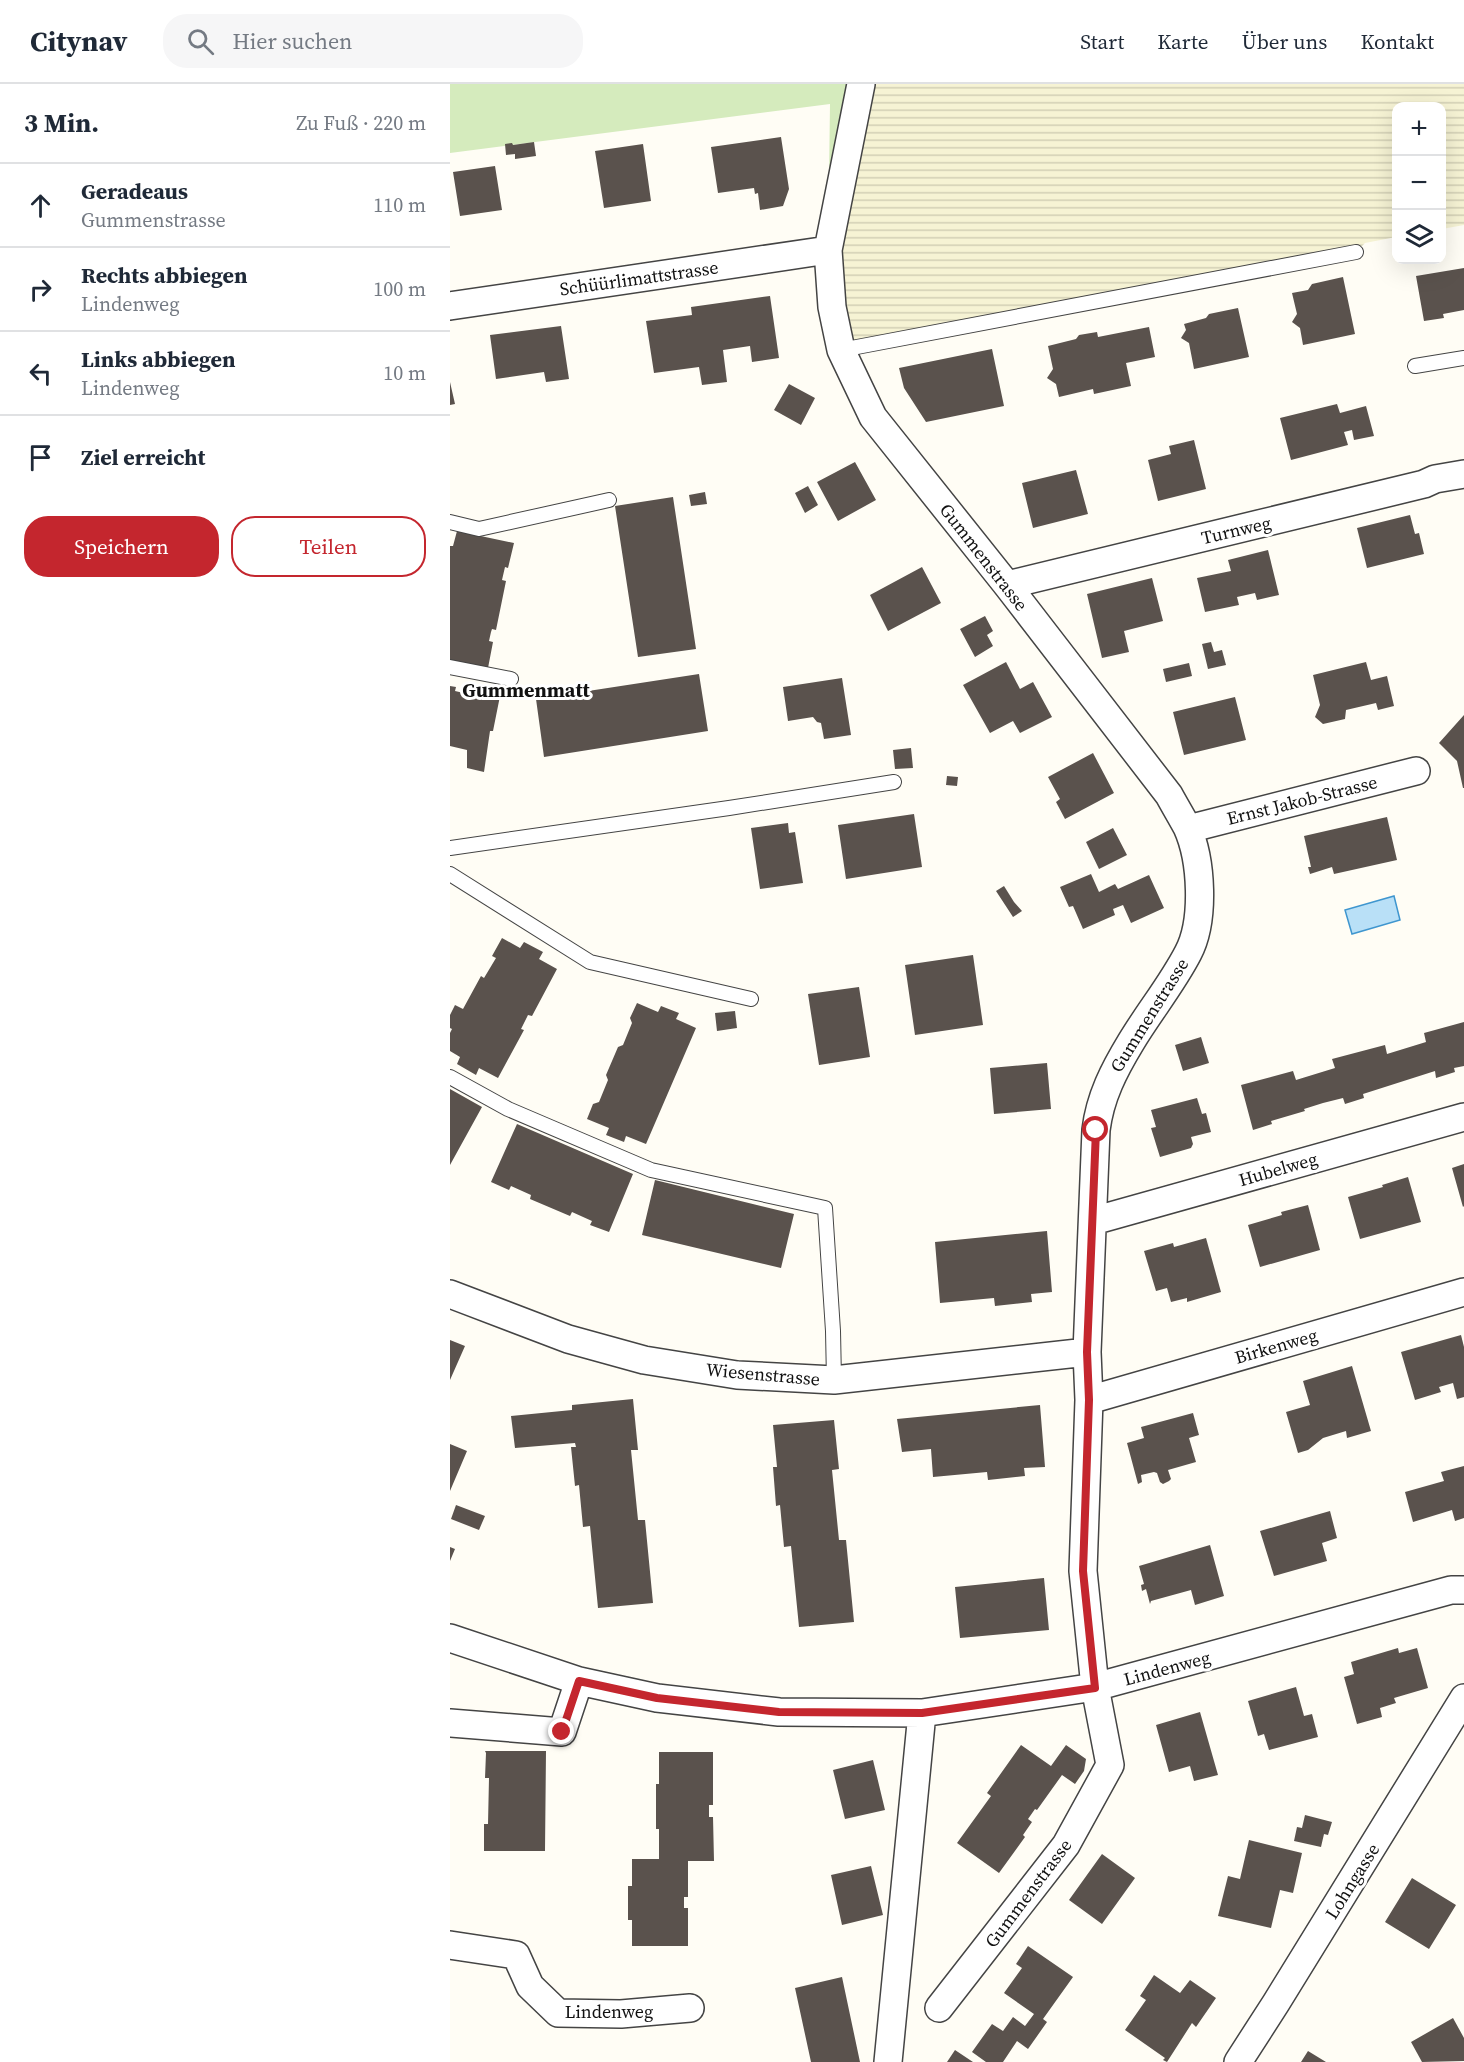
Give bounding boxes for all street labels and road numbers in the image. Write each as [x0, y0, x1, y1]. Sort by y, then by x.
street label: Schüürlimattstrasse [558, 254, 720, 302]
street label: Gummenstrasse [934, 498, 1034, 616]
street label: Turnweg [1199, 510, 1273, 550]
street label: Ernst Jakob-Strasse [1224, 769, 1380, 831]
street label: Gummenstrasse [1104, 953, 1194, 1077]
street label: Hubelweg [1236, 1146, 1320, 1192]
street label: Birkenweg [1232, 1322, 1320, 1370]
street label: Wiesenstrasse [705, 1357, 821, 1391]
street label: Lindenweg [1121, 1644, 1213, 1692]
street label: Gummenstrasse [979, 1833, 1077, 1953]
street label: Lohngasse [1319, 1838, 1385, 1924]
street label: Lindenweg [565, 1999, 653, 2024]

